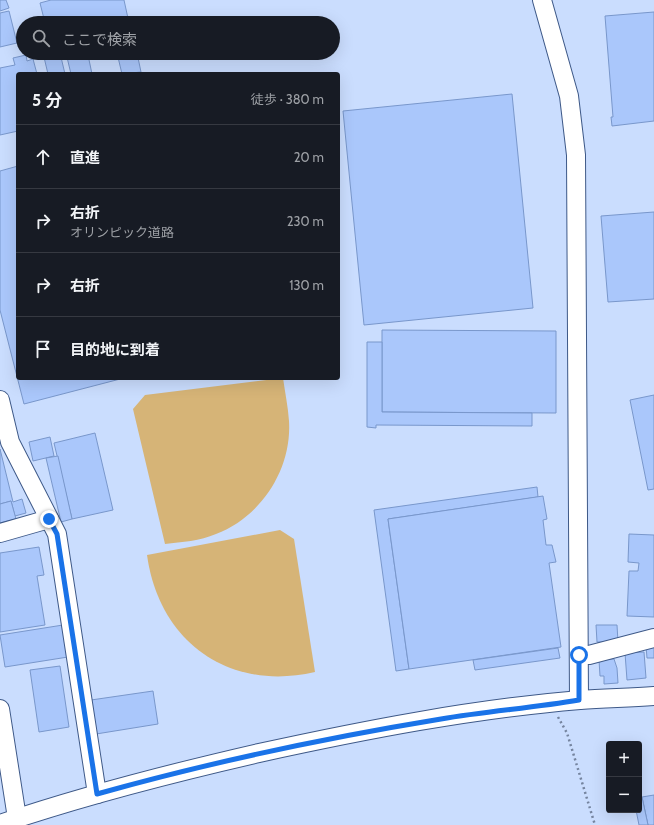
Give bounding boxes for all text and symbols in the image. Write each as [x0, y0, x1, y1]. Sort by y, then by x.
search box [16, 16, 340, 60]
icon: search [30, 27, 52, 49]
text: ここで検索 [62, 31, 137, 49]
text: 5 分 [32, 90, 62, 110]
text: 徒歩 · 380 m [251, 91, 324, 107]
icon: ahead [32, 146, 54, 168]
text: 直進 [70, 149, 100, 167]
text: 20 m [294, 149, 324, 165]
text: 右折 [70, 204, 100, 222]
icon: right [32, 210, 54, 232]
text: 230 m [287, 213, 324, 229]
text: オリンピック道路 [70, 224, 174, 240]
icon: right [32, 274, 54, 296]
text: 右折 [70, 277, 100, 295]
text: 130 m [289, 277, 324, 293]
icon: arrive [32, 338, 54, 360]
text: 目的地に到着 [70, 341, 160, 359]
route end [40, 510, 58, 528]
route start [570, 646, 588, 664]
map controls [606, 741, 642, 813]
button: + [606, 741, 642, 777]
button: − [606, 777, 642, 813]

